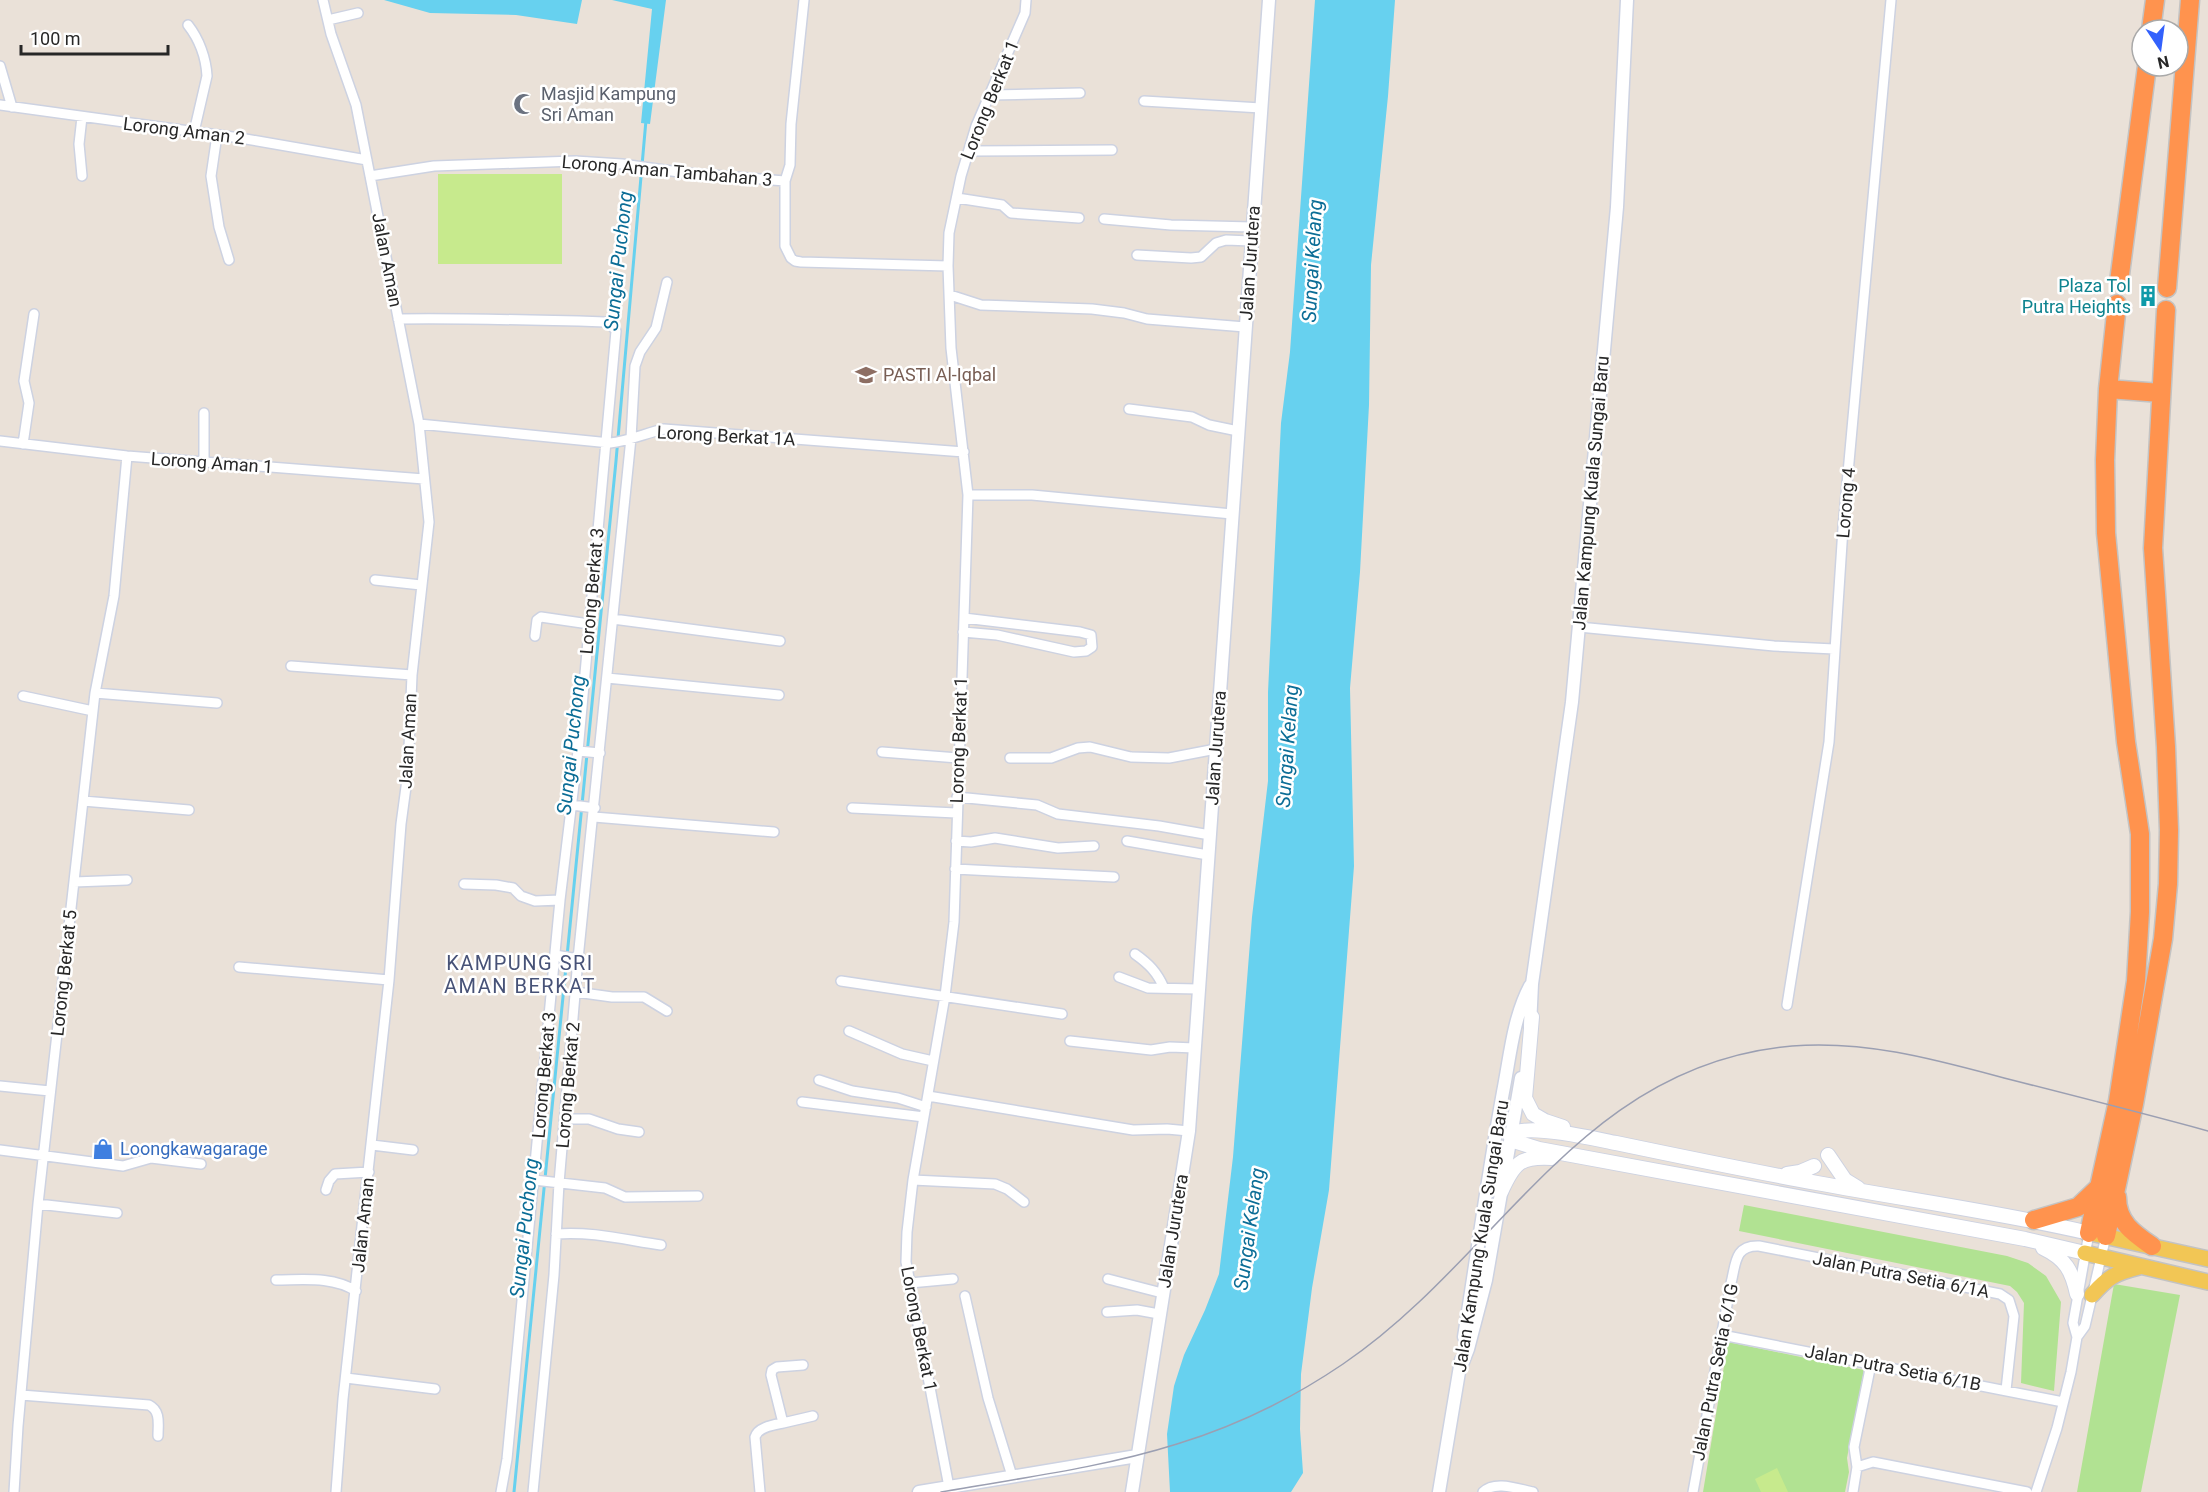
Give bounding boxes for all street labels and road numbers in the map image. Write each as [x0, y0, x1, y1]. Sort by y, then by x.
street label: Lorong Berkat 1 [956, 37, 1023, 163]
street label: Lorong Aman 2 [122, 113, 246, 148]
street label: Lorong Aman Tambahan 3 [561, 151, 773, 190]
street label: Jalan Jurutera [1235, 205, 1264, 321]
street label: Jalan Aman [368, 211, 407, 309]
street label: Jalan Kampung Kuala Sungai Baru [1568, 355, 1613, 631]
street label: Lorong Berkat 1A [656, 421, 796, 450]
street label: Lorong Aman 1 [150, 448, 274, 477]
street label: Lorong 4 [1832, 467, 1859, 539]
street label: Lorong Berkat 3 [576, 527, 607, 655]
street label: Lorong Berkat 1 [946, 676, 971, 804]
street label: Jalan Jurutera [1201, 690, 1230, 806]
street label: Jalan Aman [395, 693, 420, 789]
street label: Lorong Berkat 5 [46, 909, 81, 1037]
street label: Lorong Berkat 3 [528, 1011, 559, 1139]
street label: Lorong Berkat 2 [552, 1021, 583, 1149]
street label: Jalan Kampung Kuala Sungai Baru [1449, 1098, 1512, 1374]
street label: Jalan Jurutera [1153, 1172, 1192, 1289]
street label: Jalan Aman [347, 1176, 378, 1274]
street label: Jalan Putra Setia 6/1A [1811, 1247, 1992, 1302]
street label: Lorong Berkat 1 [897, 1265, 942, 1393]
street label: Jalan Putra Setia 6/1G [1687, 1281, 1742, 1462]
street label: Jalan Putra Setia 6/1B [1803, 1340, 1983, 1395]

